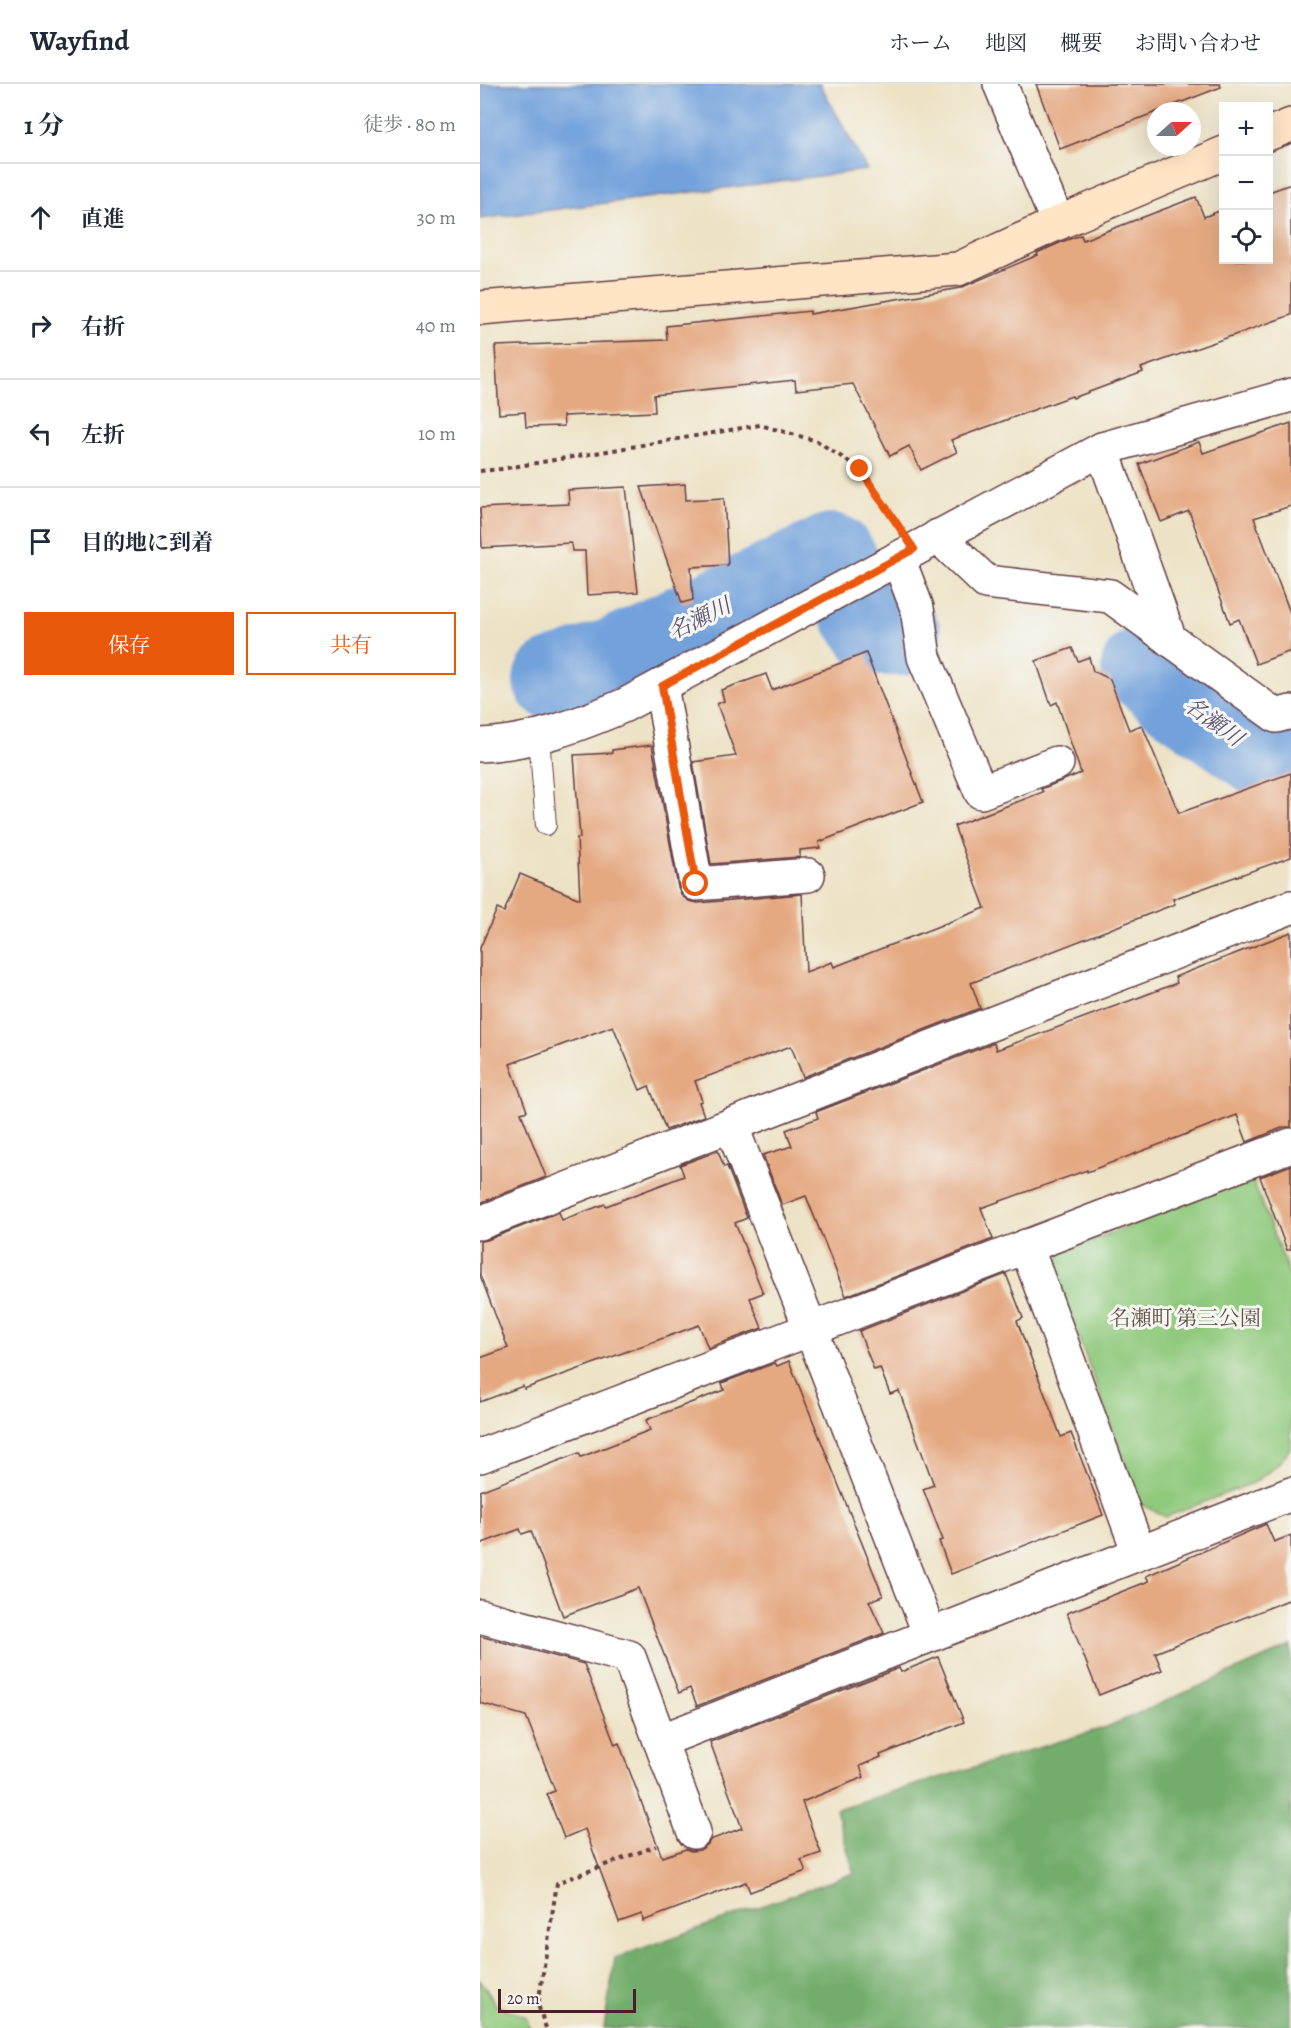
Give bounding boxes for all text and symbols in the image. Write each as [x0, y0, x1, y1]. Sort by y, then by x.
text: Wayfind [30, 22, 129, 60]
text: ホーム [889, 29, 952, 57]
text: 地図 [985, 29, 1027, 57]
text: 概要 [1060, 29, 1102, 57]
text: お問い合わせ [1135, 29, 1261, 57]
north arrow [1147, 102, 1201, 156]
map controls [1219, 102, 1273, 264]
button: + [1219, 102, 1273, 156]
text: 1 分 [24, 108, 64, 143]
text: 徒歩 · 80 m [363, 111, 456, 138]
button: − [1219, 156, 1273, 210]
icon: ahead [24, 201, 57, 234]
text: 直進 [81, 204, 125, 234]
text: 30 m [416, 204, 456, 231]
button: locate [1219, 210, 1273, 264]
icon: right [24, 309, 57, 342]
text: 右折 [81, 312, 125, 342]
text: 40 m [416, 312, 456, 339]
icon: left [24, 417, 57, 450]
text: 左折 [81, 420, 125, 450]
text: 10 m [418, 420, 456, 447]
route end [846, 455, 872, 481]
icon: arrive [24, 525, 57, 558]
text: 目的地に到着 [81, 528, 213, 558]
water label: 名瀬川 [663, 590, 737, 647]
button: 保存 [24, 612, 234, 675]
button: 共有 [246, 612, 456, 675]
water label: 名瀬川 [1178, 690, 1251, 755]
route start [682, 870, 708, 896]
park label: 名瀬町 第三公園 [1109, 1304, 1261, 1332]
scale bar [498, 1986, 636, 2014]
text: 20 m [507, 1988, 540, 2010]

